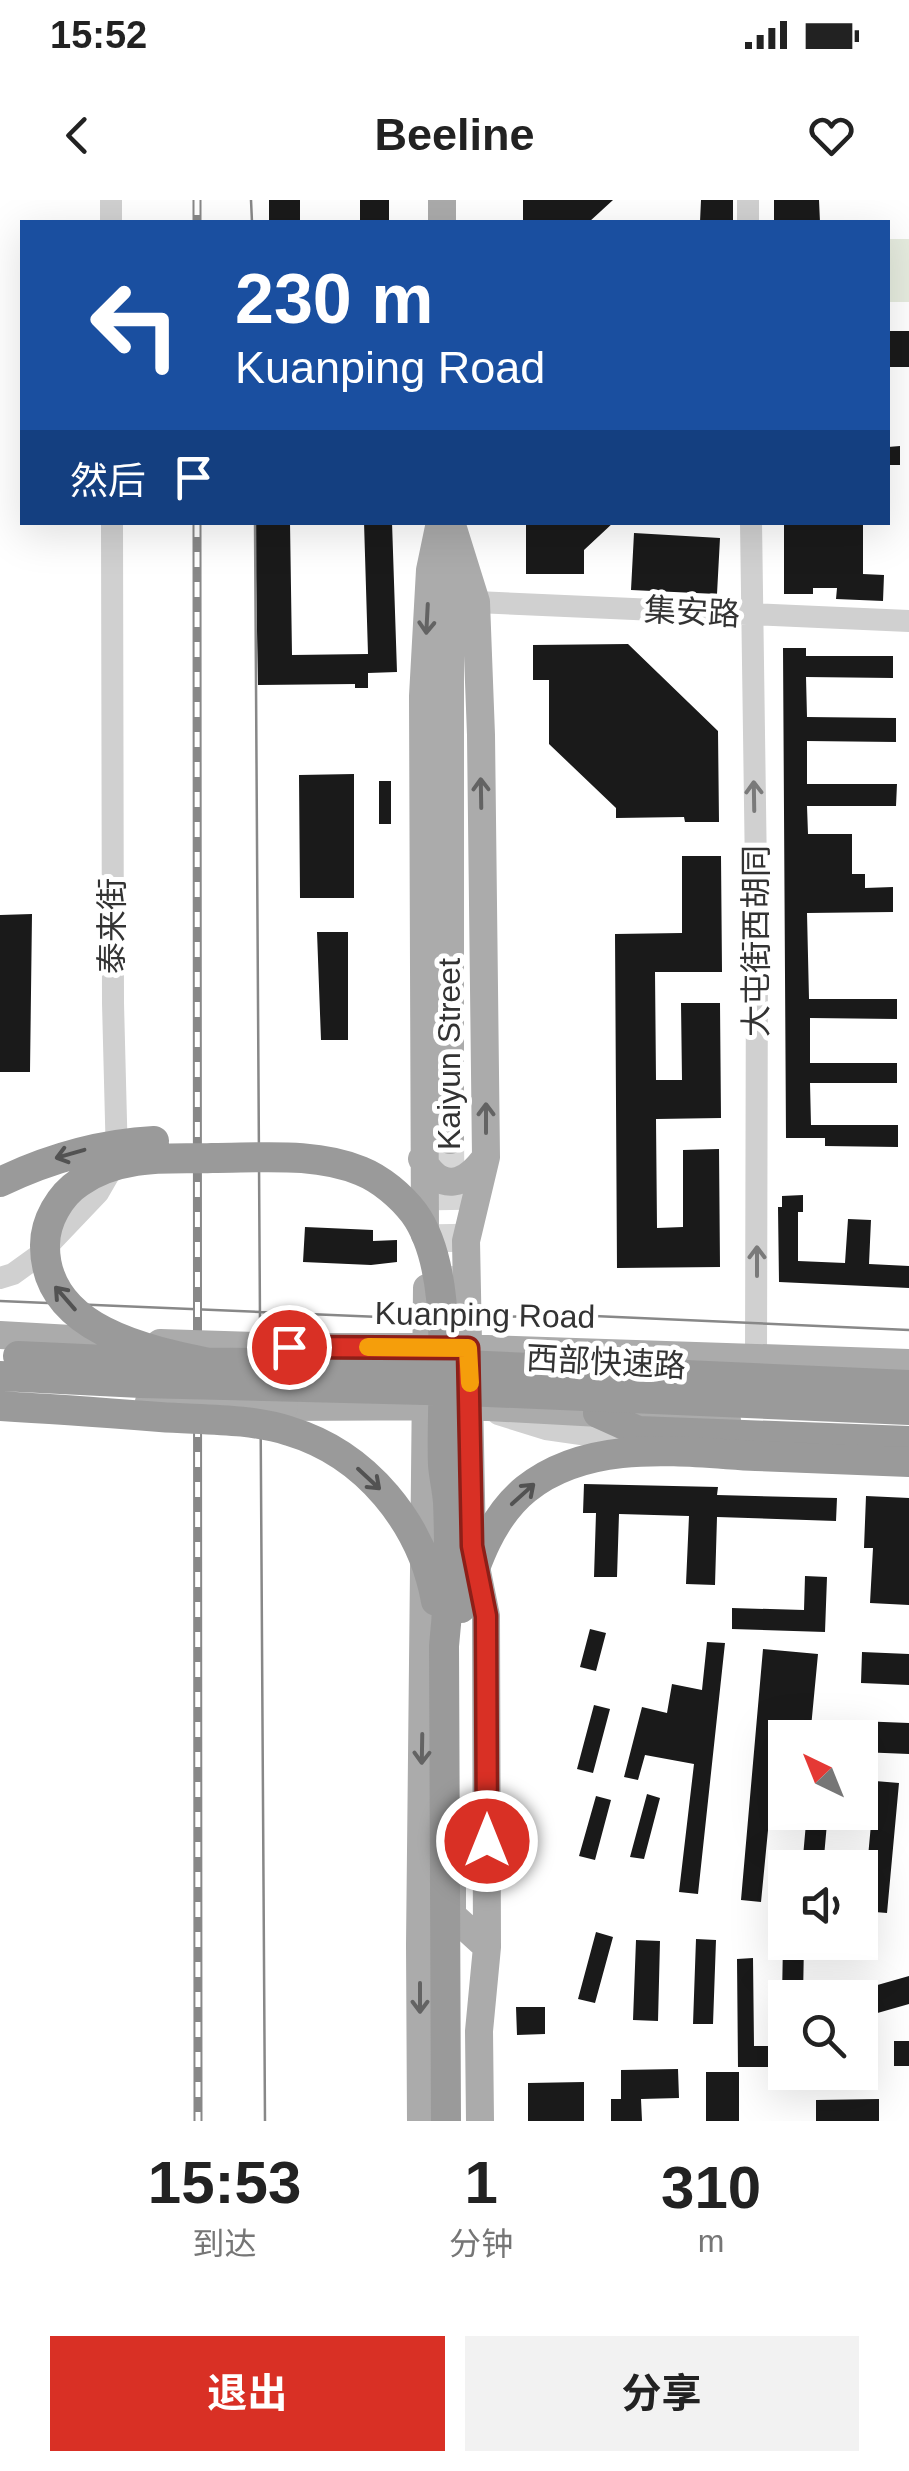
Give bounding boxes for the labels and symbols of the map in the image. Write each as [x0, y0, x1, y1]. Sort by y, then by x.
street label: 集安路 [643, 592, 741, 632]
one-way arrow [417, 602, 436, 634]
one-way arrow [472, 778, 491, 810]
one-way arrow [745, 781, 764, 813]
street label: 大屯街西胡同 [738, 845, 774, 1037]
street label: 泰来街 [94, 878, 130, 974]
street label: Kaiyun Street [431, 958, 467, 1150]
one-way arrow [476, 1103, 495, 1135]
one-way arrow [55, 1146, 87, 1164]
one-way arrow [748, 1246, 766, 1278]
one-way arrow [54, 1286, 77, 1311]
street label: Kuanping Road [374, 1295, 596, 1335]
pin [247, 1305, 332, 1390]
street label: 西部快速路 [525, 1340, 687, 1384]
one-way arrow [356, 1467, 381, 1490]
one-way arrow [510, 1482, 535, 1505]
north arrow [768, 1720, 878, 1830]
one-way arrow [413, 1732, 432, 1764]
position arrow [435, 1789, 539, 1893]
one-way arrow [411, 1982, 430, 2014]

